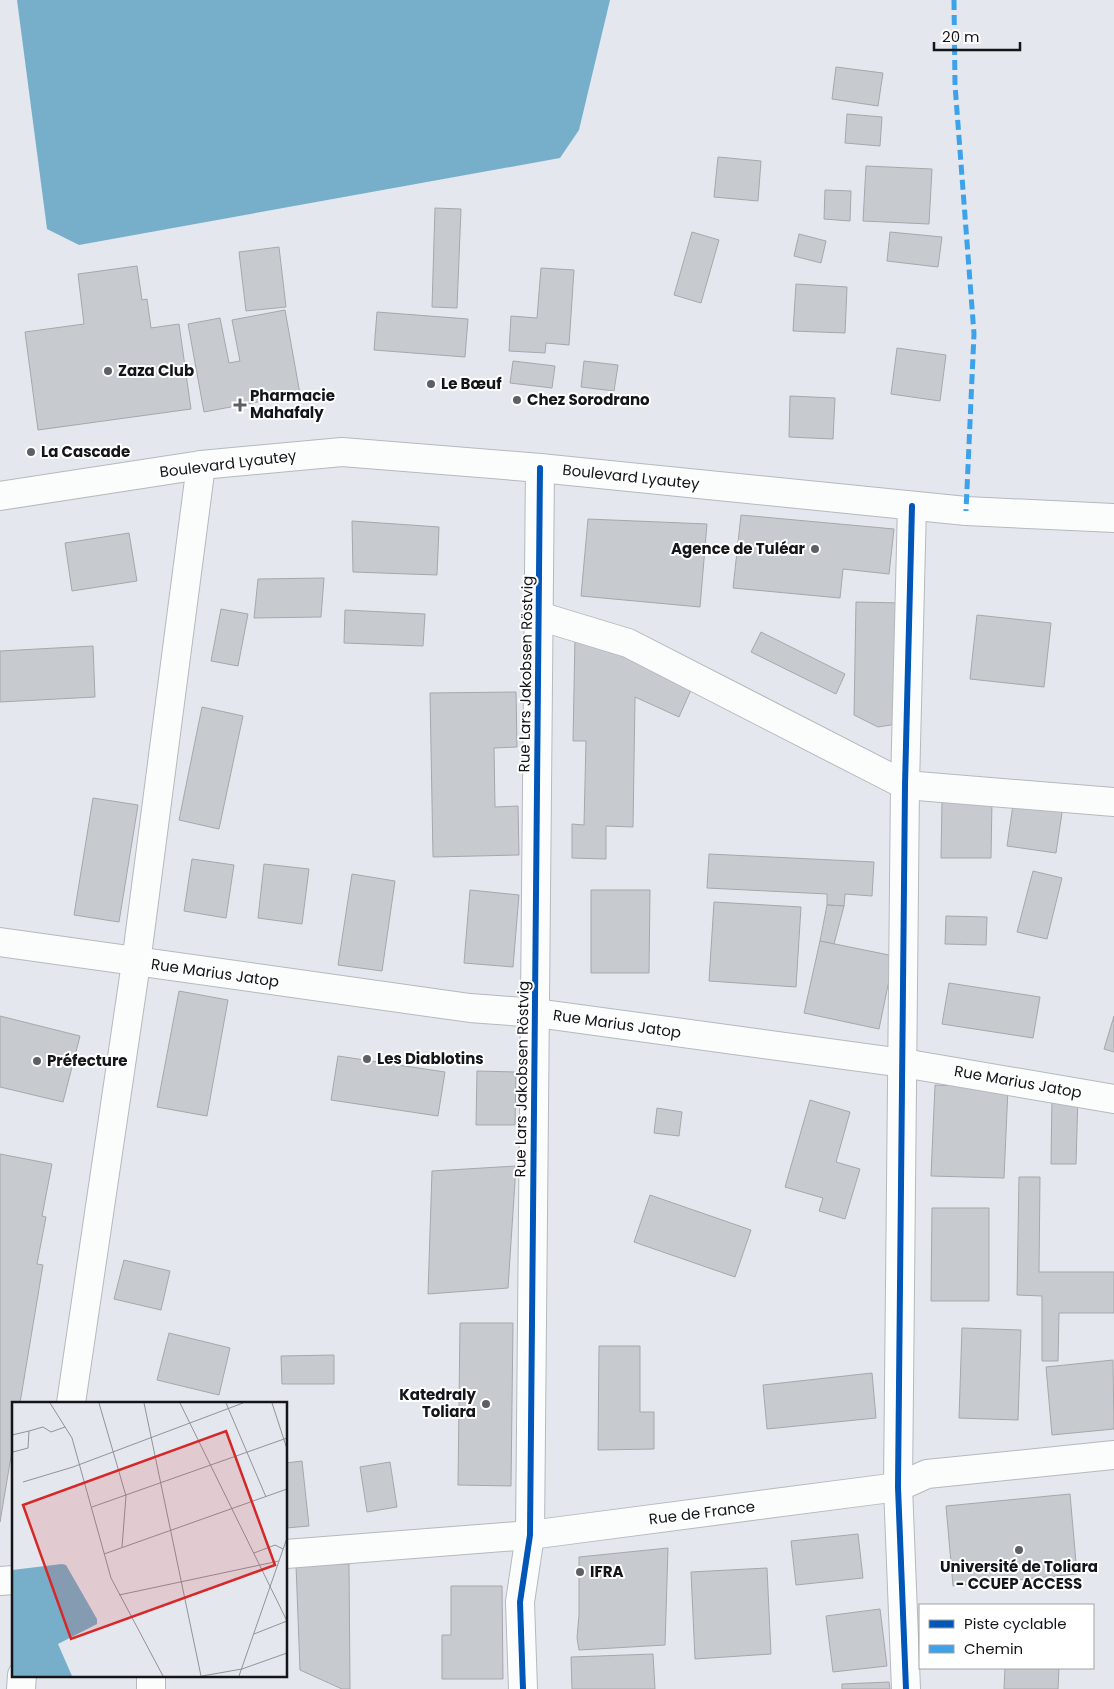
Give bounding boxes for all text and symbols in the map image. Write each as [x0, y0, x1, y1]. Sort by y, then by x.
scale bar [934, 20, 1020, 52]
text: 20 m [942, 26, 980, 47]
place label: Zaza Club [118, 360, 194, 381]
marker: Zaza Club [102, 365, 114, 377]
place label: Le Bœuf [441, 373, 502, 394]
marker: Le Bœuf [425, 378, 437, 390]
place label: Pharmacie Mahafaly [250, 385, 335, 423]
place label: Chez Sorodrano [527, 389, 650, 410]
marker: Chez Sorodrano [511, 394, 523, 406]
marker: Pharmacie Mahafaly [234, 399, 246, 411]
place label: La Cascade [41, 441, 130, 462]
street label: Boulevard Lyautey [158, 445, 298, 482]
marker: La Cascade [25, 446, 37, 458]
street label: Boulevard Lyautey [562, 459, 701, 494]
place label: Agence de Tuléar [671, 538, 806, 559]
marker: Agence de Tuléar [809, 543, 821, 555]
street label: Rue Lars Jakobsen Röstvig [513, 576, 538, 772]
street label: Rue Marius Jatop [150, 953, 280, 992]
street label: Rue Lars Jakobsen Röstvig [509, 981, 534, 1177]
street label: Rue Marius Jatop [552, 1004, 682, 1043]
place label: Les Diablotins [377, 1048, 484, 1069]
place label: Préfecture [47, 1050, 128, 1071]
marker: Les Diablotins [361, 1053, 373, 1065]
marker: Préfecture [31, 1055, 43, 1067]
street label: Rue Marius Jatop [953, 1060, 1083, 1103]
place label: Katedraly Toliara [399, 1384, 477, 1422]
marker: Katedraly Toliara [480, 1398, 492, 1410]
inset map [12, 1402, 288, 1676]
street label: Rue de France [648, 1496, 756, 1529]
marker: Université de Toliara - CCUEP ACCESS [1013, 1544, 1025, 1556]
place label: Université de Toliara - CCUEP ACCESS [940, 1556, 1098, 1594]
place label: IFRA [590, 1561, 623, 1582]
marker: IFRA [574, 1566, 586, 1578]
legend [919, 1604, 1094, 1669]
text: Piste cyclable [964, 1613, 1067, 1634]
text: Chemin [964, 1638, 1023, 1659]

